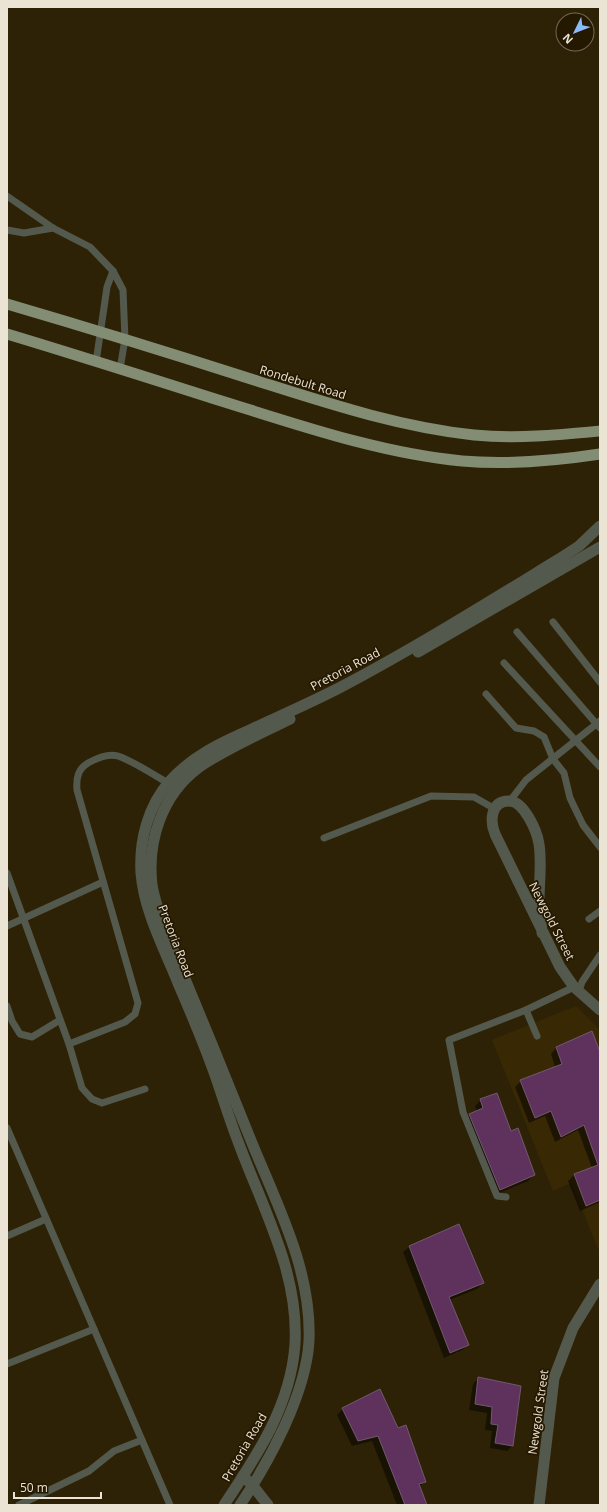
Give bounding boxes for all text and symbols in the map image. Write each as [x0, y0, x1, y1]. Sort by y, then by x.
north arrow [555, 12, 595, 52]
text: N [559, 31, 576, 48]
street label: Rondebult Road [258, 361, 348, 403]
street label: Pretoria Road [307, 643, 383, 695]
street label: Newgold Street [525, 879, 579, 963]
street label: Pretoria Road [154, 902, 198, 980]
street label: Newgold Street [524, 1368, 552, 1456]
street label: Pretoria Road [217, 1410, 271, 1484]
scale bar [14, 1474, 101, 1500]
text: 50 m [20, 1479, 48, 1496]

